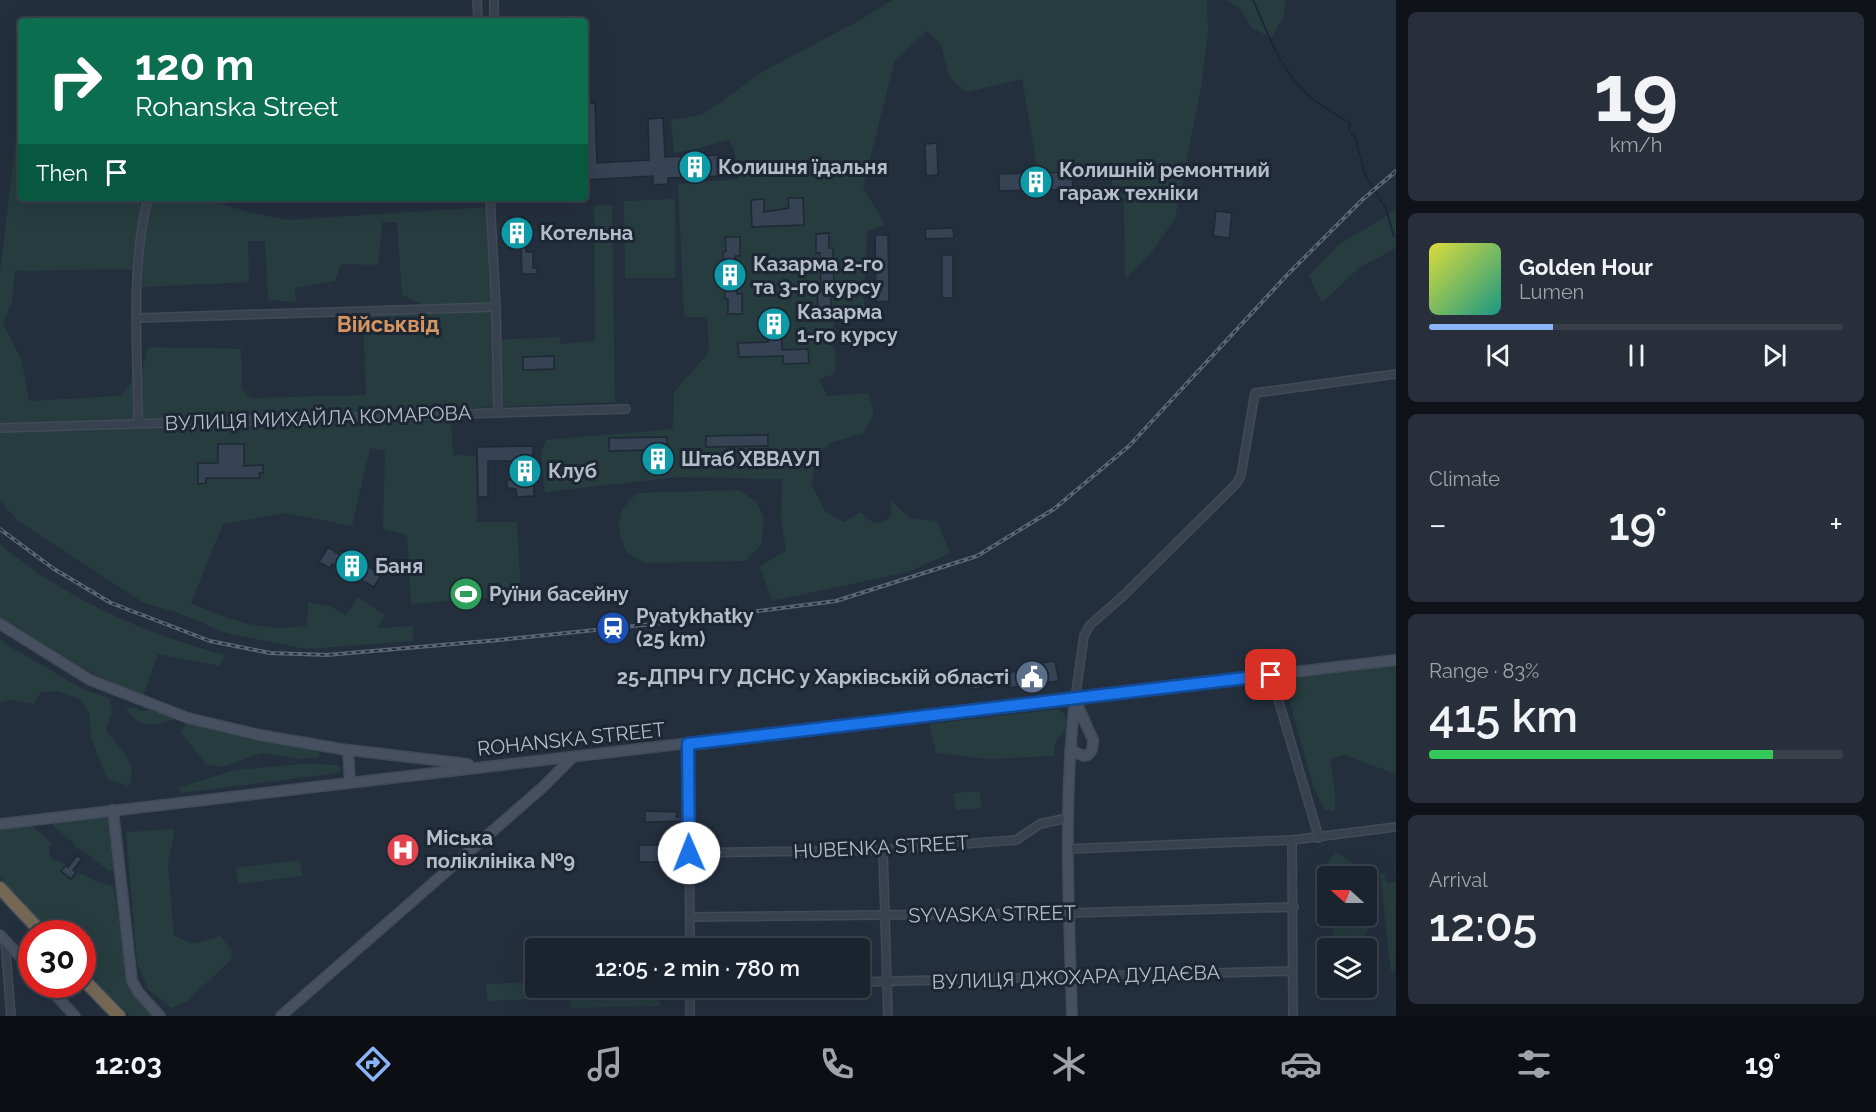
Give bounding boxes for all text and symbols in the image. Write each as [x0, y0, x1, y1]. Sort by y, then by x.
text: 120 m [135, 41, 254, 90]
icon: right [36, 42, 114, 120]
text: 19 [1594, 48, 1678, 139]
text: Rohanska Street [135, 91, 338, 122]
text: km/h [1610, 133, 1662, 157]
building icon: Колишня їдальня [677, 149, 713, 185]
place label: Колишня їдальня [718, 155, 888, 179]
icon: arrive [100, 156, 133, 189]
place label: Колишній ремонтний гараж техніки [1059, 158, 1270, 205]
text: Then [36, 160, 88, 186]
building icon: Колишній ремонтний гараж техніки [1018, 164, 1054, 200]
building icon: Котельна [499, 215, 535, 251]
place label: Котельна [540, 221, 633, 245]
place label: Казарма 2-го та 3-го курсу [753, 252, 883, 299]
text: Golden Hour [1519, 254, 1653, 280]
building icon: Казарма 2-го та 3-го курсу [712, 257, 748, 293]
text: Lumen [1519, 280, 1584, 304]
place label: Казарма 1-го курсу [797, 300, 898, 347]
building icon: Казарма 1-го курсу [756, 306, 792, 342]
district label: Військвід [337, 311, 439, 337]
icon: previous [1482, 339, 1515, 372]
icon: pause [1620, 339, 1653, 372]
icon: next [1758, 339, 1791, 372]
street label: ВУЛИЦЯ МИХАЙЛА КОМАРОВА [164, 401, 472, 435]
building icon: Штаб ХВВАУЛ [640, 441, 676, 477]
place label: Штаб ХВВАУЛ [681, 447, 820, 471]
building icon: Клуб [507, 453, 543, 489]
place label: Клуб [548, 459, 597, 483]
text: Climate [1429, 467, 1500, 491]
text: 19° [1609, 498, 1667, 551]
text: − [1429, 505, 1447, 544]
text: + [1829, 505, 1843, 544]
building icon: Баня [334, 548, 370, 584]
place label: Баня [375, 554, 423, 578]
sports icon: Руїни басейну [448, 576, 484, 612]
place label: Руїни басейну [489, 582, 629, 606]
place label: Pyatykhatky (25 km) [636, 604, 754, 651]
station icon: Pyatykhatky (25 km) [595, 610, 631, 646]
pin [1245, 649, 1296, 700]
icon: arrive [1254, 658, 1287, 691]
public building icon: 25-ДПРЧ ГУ ДСНС у Харківській області [1014, 659, 1050, 695]
text: Range · 83% [1429, 659, 1539, 683]
place label: 25-ДПРЧ ГУ ДСНС у Харківській області [617, 665, 1009, 689]
text: 415 km [1429, 690, 1578, 743]
street label: ROHANSKA STREET [476, 717, 666, 761]
position arrow [657, 821, 721, 885]
place label: Міська поліклініка №9 [426, 826, 575, 873]
street label: HUBENKA STREET [793, 830, 969, 864]
hospital icon: Міська поліклініка №9 [385, 832, 421, 868]
north arrow [1317, 866, 1377, 926]
map controls [1317, 866, 1377, 998]
text: Arrival [1429, 868, 1488, 892]
text: 12:05 [1429, 899, 1537, 952]
street label: SYVASKA STREET [908, 901, 1076, 927]
speed limit sign: 30 [18, 920, 96, 998]
button: layers [1317, 938, 1377, 998]
text: 12:05 · 2 min · 780 m [595, 955, 800, 981]
street label: ВУЛИЦЯ ДЖОХАРА ДУДАЄВА [931, 960, 1221, 994]
icon: directions [352, 1043, 394, 1085]
icon: music [584, 1043, 626, 1085]
icon: phone [816, 1043, 858, 1085]
icon: climate [1048, 1043, 1090, 1085]
icon: car [1280, 1043, 1322, 1085]
icon: filters [1513, 1043, 1555, 1085]
text: 12:03 [95, 1049, 162, 1080]
text: 19° [1745, 1049, 1781, 1080]

